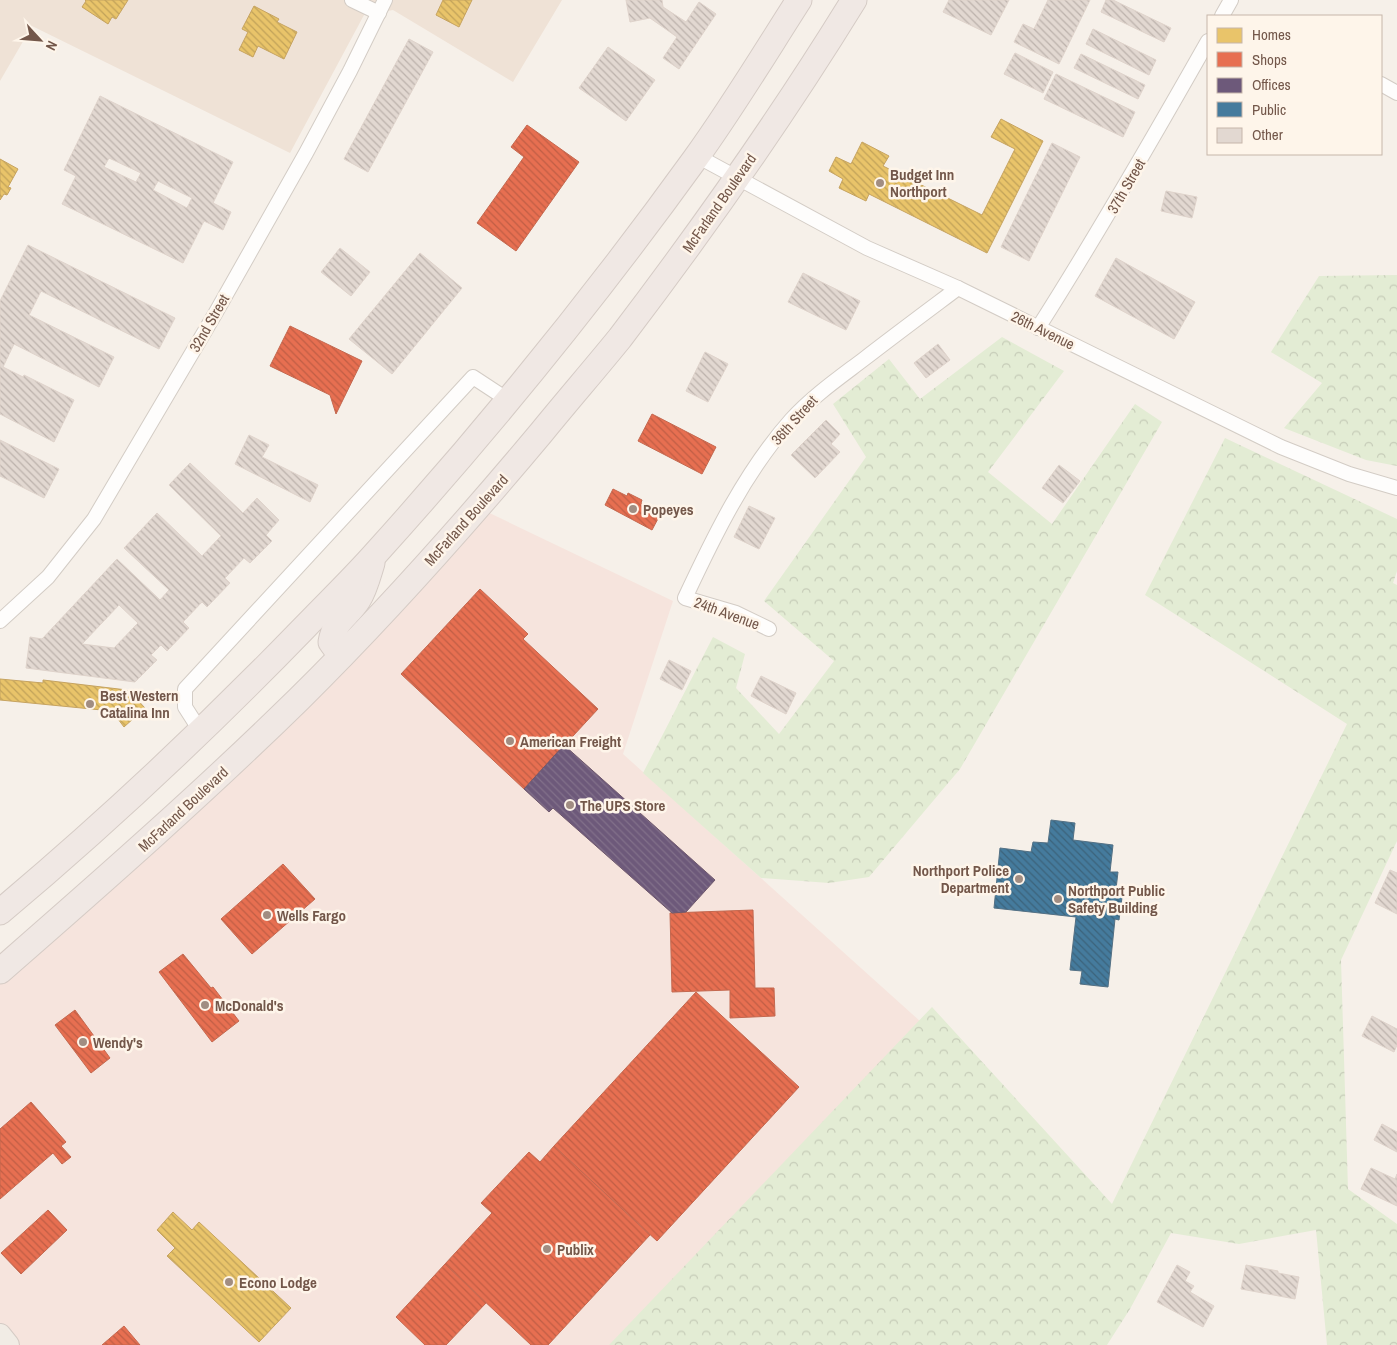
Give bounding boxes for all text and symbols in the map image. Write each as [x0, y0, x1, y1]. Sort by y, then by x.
north arrow [15, 15, 65, 65]
legend [1207, 15, 1382, 155]
text: Homes [1252, 24, 1291, 45]
text: N [42, 38, 62, 53]
text: Shops [1252, 49, 1287, 70]
text: Offices [1252, 74, 1291, 95]
text: Public [1252, 99, 1286, 120]
text: Other [1252, 124, 1283, 145]
street label: McFarland Boulevard [677, 149, 761, 257]
street label: 37th Street [1102, 154, 1150, 217]
place label: Budget Inn Northport [890, 164, 954, 202]
marker: Budget Inn Northport [874, 177, 886, 189]
street label: 32nd Street [184, 290, 234, 356]
street label: 26th Avenue [1008, 306, 1078, 354]
street label: 36th Street [766, 390, 822, 449]
street label: McFarland Boulevard [419, 470, 513, 570]
place label: Popeyes [643, 499, 694, 520]
marker: Popeyes [627, 503, 639, 515]
street label: 24th Avenue [691, 591, 763, 635]
place label: Best Western Catalina Inn [100, 685, 178, 723]
marker: Best Western Catalina Inn [84, 698, 96, 710]
place label: American Freight [520, 731, 621, 752]
marker: American Freight [504, 735, 516, 747]
street label: McFarland Boulevard [133, 762, 233, 856]
place label: The UPS Store [580, 795, 666, 816]
marker: The UPS Store [564, 799, 576, 811]
place label: Northport Police Department [913, 860, 1009, 898]
marker: Northport Police Department [1013, 873, 1025, 885]
place label: Northport Public Safety Building [1068, 880, 1165, 918]
marker: Northport Public Safety Building [1052, 893, 1064, 905]
place label: Wells Fargo [277, 905, 346, 926]
marker: Wells Fargo [261, 909, 273, 921]
place label: McDonald's [215, 995, 284, 1016]
marker: McDonald's [199, 999, 211, 1011]
place label: Wendy's [93, 1032, 143, 1053]
marker: Wendy's [77, 1036, 89, 1048]
place label: Publix [557, 1239, 594, 1260]
marker: Publix [541, 1243, 553, 1255]
place label: Econo Lodge [239, 1272, 317, 1293]
marker: Econo Lodge [223, 1276, 235, 1288]

